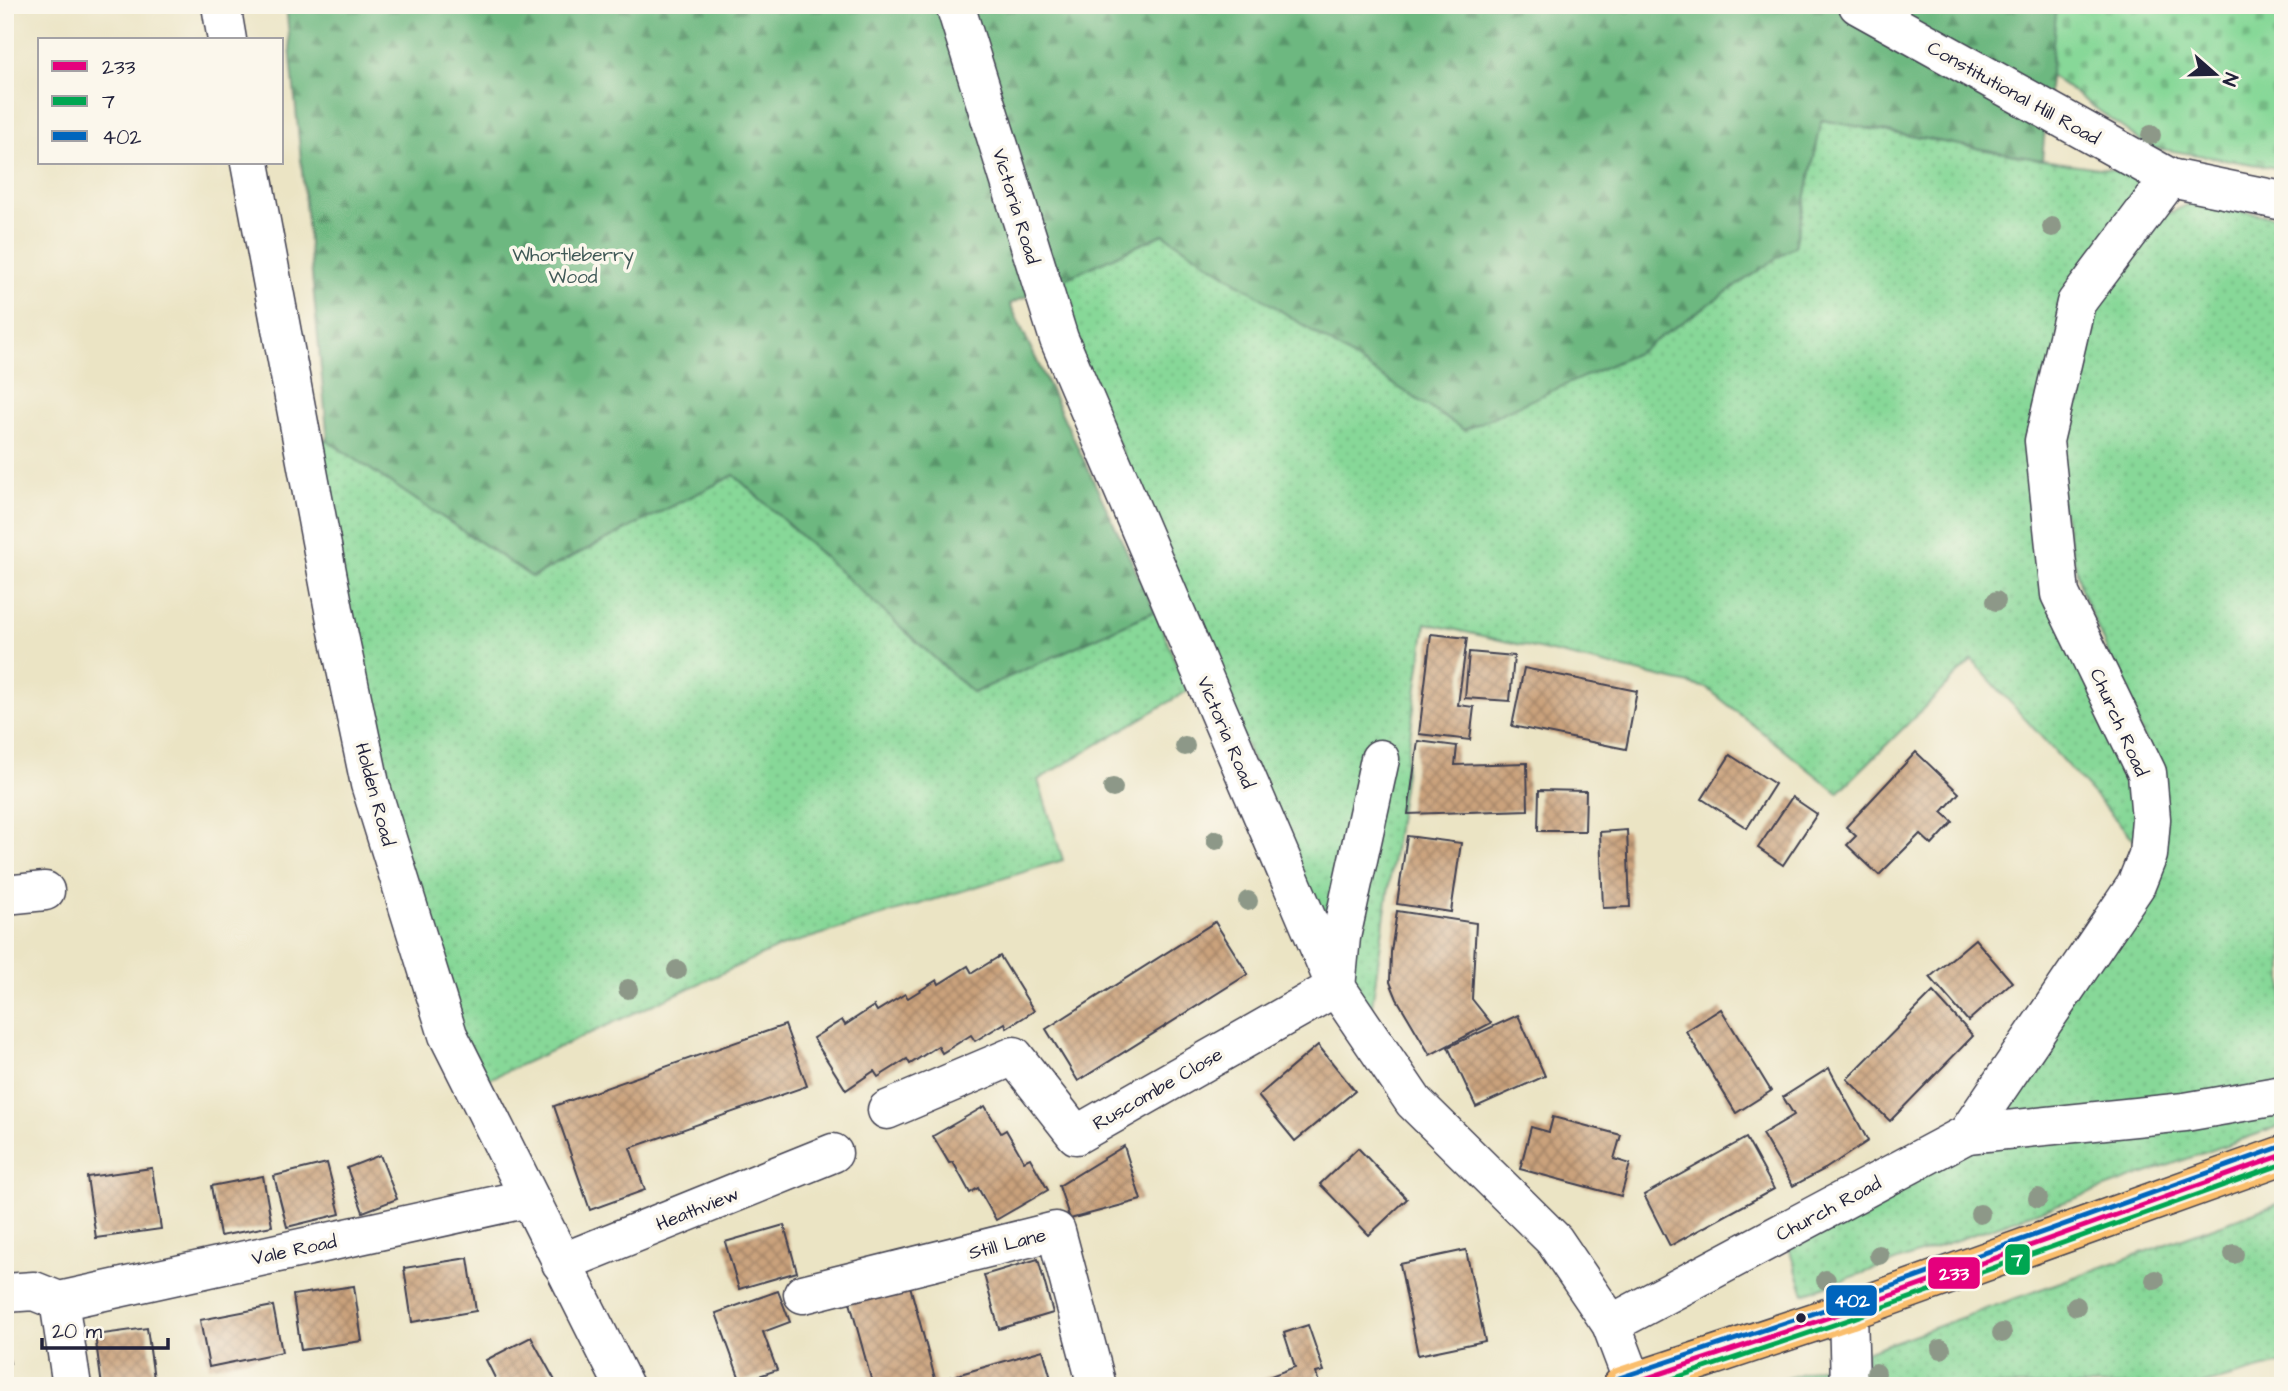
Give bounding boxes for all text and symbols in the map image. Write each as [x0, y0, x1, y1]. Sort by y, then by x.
street label: Constitutional Hill Road [1922, 35, 2105, 152]
legend [38, 38, 284, 164]
north arrow [2180, 38, 2250, 108]
text: 233 [102, 53, 136, 82]
text: N [2215, 69, 2244, 90]
text: 7 [102, 87, 115, 116]
text: 402 [102, 123, 142, 152]
street label: Victoria Road [985, 145, 1046, 268]
park label: Whortleberry Wood [512, 242, 634, 291]
street label: Church Road [2083, 664, 2155, 781]
street label: Victoria Road [1190, 672, 1261, 793]
street label: Holden Road [348, 740, 401, 849]
street label: Ruscombe Close [1088, 1041, 1228, 1137]
street label: Church Road [1771, 1170, 1886, 1248]
street label: Heathview [652, 1181, 743, 1238]
street label: Still Lane [966, 1222, 1049, 1267]
street label: Vale Road [249, 1228, 339, 1273]
line badge: 7 [2004, 1243, 2031, 1276]
text: 7 [2010, 1247, 2023, 1274]
line badge: 233 [1927, 1256, 1981, 1290]
text: 233 [1938, 1261, 1969, 1288]
line badge: 402 [1825, 1284, 1878, 1317]
text: 402 [1834, 1288, 1870, 1315]
scale bar [42, 1307, 168, 1351]
unlabelled marker [1794, 1311, 1808, 1325]
text: 20 m [52, 1317, 103, 1346]

